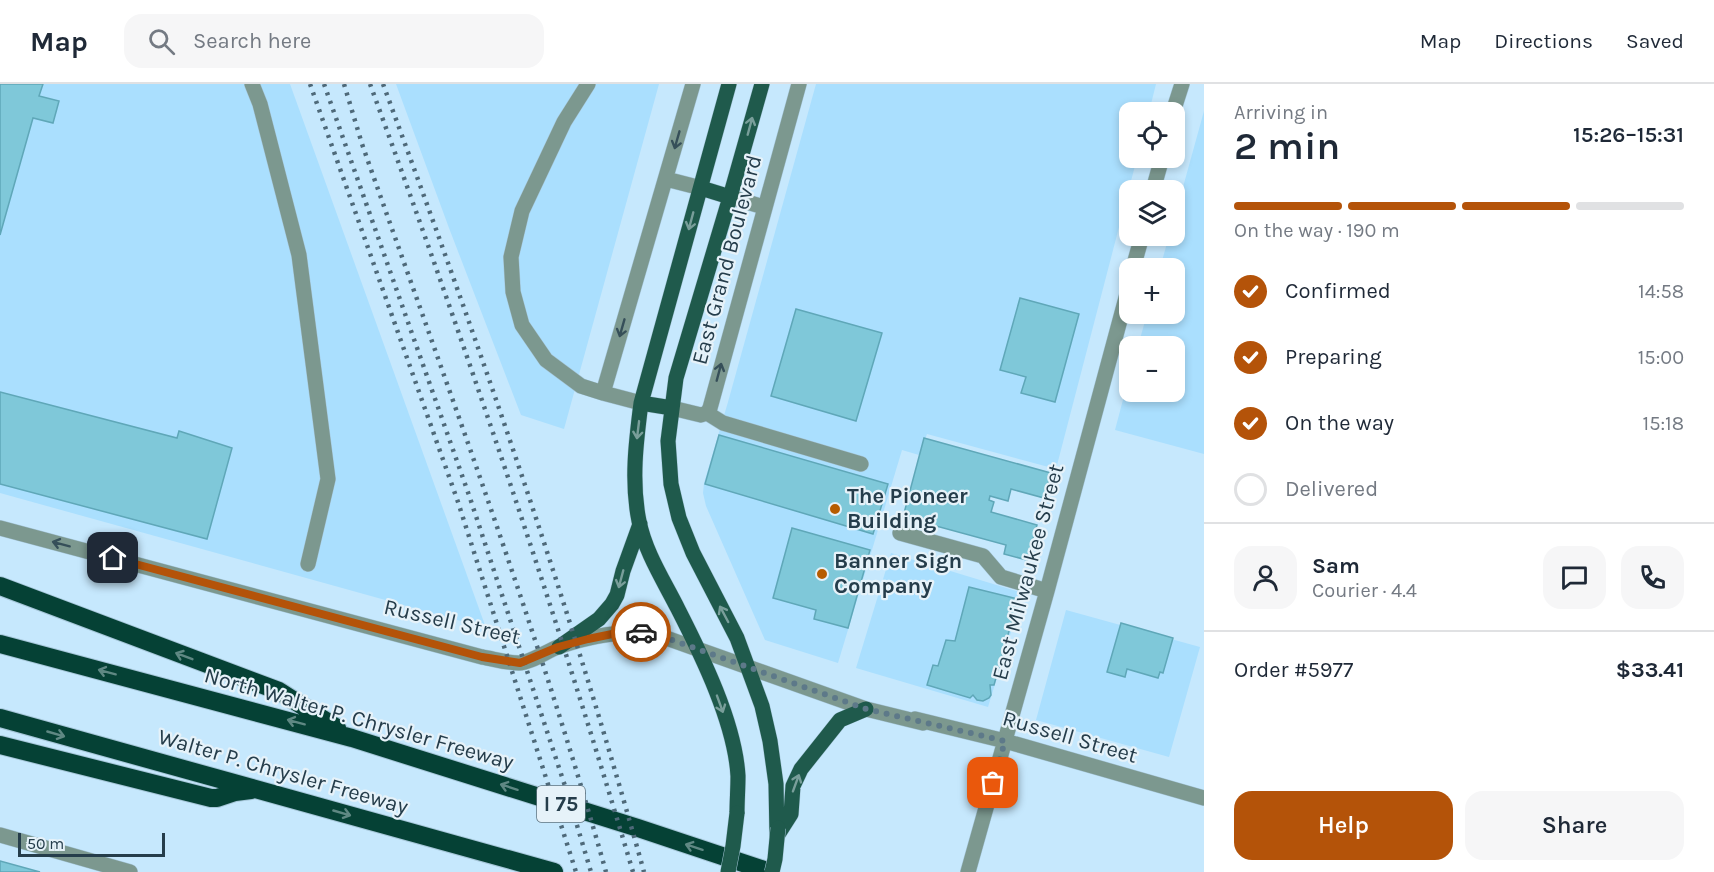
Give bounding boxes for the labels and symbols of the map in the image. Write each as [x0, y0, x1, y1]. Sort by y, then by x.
one-way arrow [745, 117, 756, 136]
one-way arrow [671, 130, 682, 149]
street label: East Grand Boulevard [686, 152, 768, 368]
one-way arrow [685, 212, 697, 231]
one-way arrow [616, 318, 627, 337]
one-way arrow [714, 363, 726, 382]
one-way arrow [632, 420, 643, 440]
street label: East Milwaukee Street [987, 461, 1069, 683]
place label: The Pioneer Building [847, 483, 968, 534]
marker: The Pioneer Building [828, 502, 842, 516]
pin [87, 532, 138, 583]
one-way arrow [51, 538, 70, 549]
place label: Banner Sign Company [834, 548, 962, 599]
marker: Banner Sign Company [815, 567, 829, 581]
one-way arrow [615, 569, 626, 588]
street label: Russell Street [381, 594, 523, 650]
courier [611, 602, 671, 662]
one-way arrow [718, 606, 730, 623]
one-way arrow [176, 649, 194, 660]
street label: North Walter P. Chrysler Freeway [201, 662, 517, 776]
one-way arrow [98, 666, 117, 678]
one-way arrow [716, 694, 727, 713]
street label: Russell Street [1000, 705, 1140, 769]
one-way arrow [287, 716, 306, 728]
street label: Walter P. Chrysler Freeway [155, 724, 411, 820]
one-way arrow [46, 729, 65, 740]
pin [967, 757, 1018, 808]
one-way arrow [791, 774, 802, 792]
one-way arrow [500, 781, 519, 792]
road number: I 75 [537, 786, 585, 822]
one-way arrow [332, 808, 351, 819]
scale bar [18, 830, 165, 858]
one-way arrow [685, 840, 704, 851]

